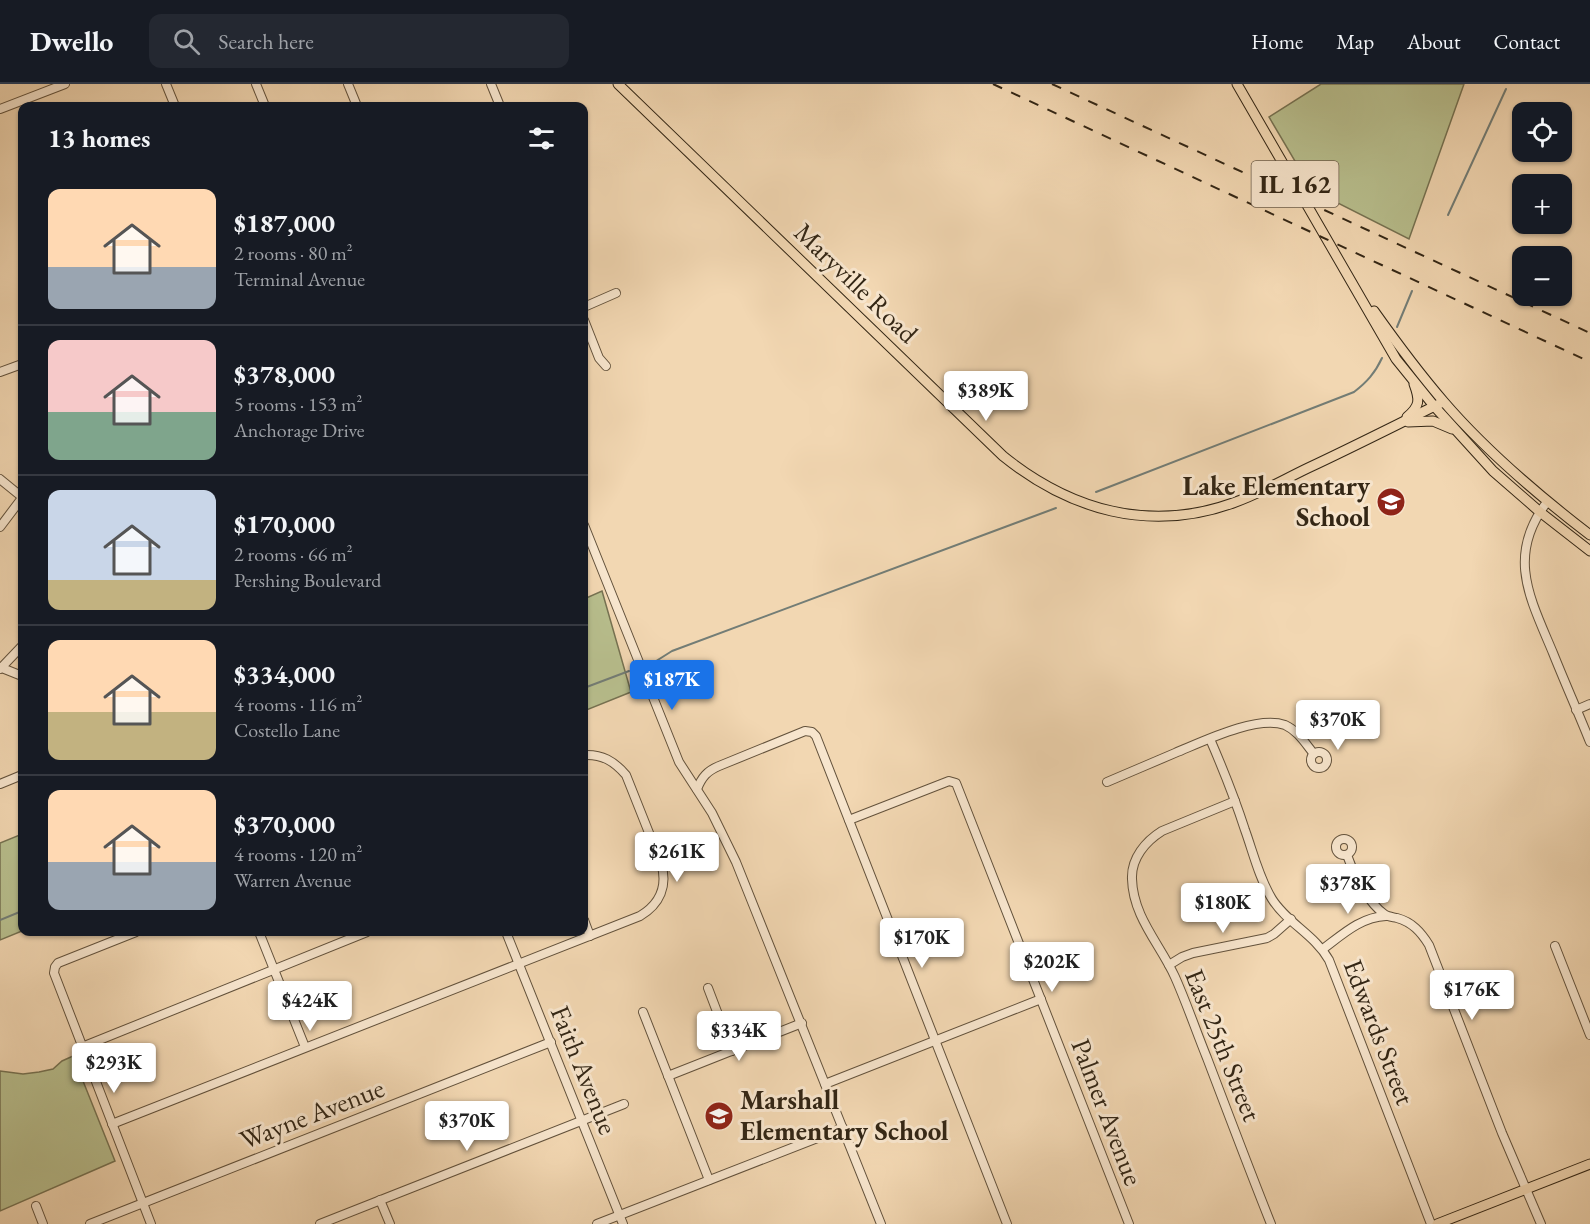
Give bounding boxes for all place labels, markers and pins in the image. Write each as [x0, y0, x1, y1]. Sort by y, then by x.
pin: $389K [944, 371, 1028, 422]
place label: Lake Elementary School [1182, 468, 1371, 534]
school or university icon: Lake Elementary School [1375, 486, 1407, 518]
pin: $187K [630, 660, 714, 711]
pin: $370K [1296, 700, 1380, 751]
pin: $261K [635, 832, 719, 883]
pin: $378K [1306, 864, 1390, 915]
pin: $180K [1181, 883, 1265, 934]
pin: $170K [880, 918, 964, 969]
pin: $202K [1010, 942, 1094, 993]
pin: $176K [1430, 970, 1514, 1021]
pin: $424K [268, 981, 352, 1032]
pin: $334K [697, 1011, 781, 1062]
pin: $293K [72, 1043, 156, 1094]
place label: Marshall Elementary School [740, 1082, 949, 1148]
school or university icon: Marshall Elementary School [703, 1100, 735, 1132]
pin: $370K [425, 1101, 509, 1152]

